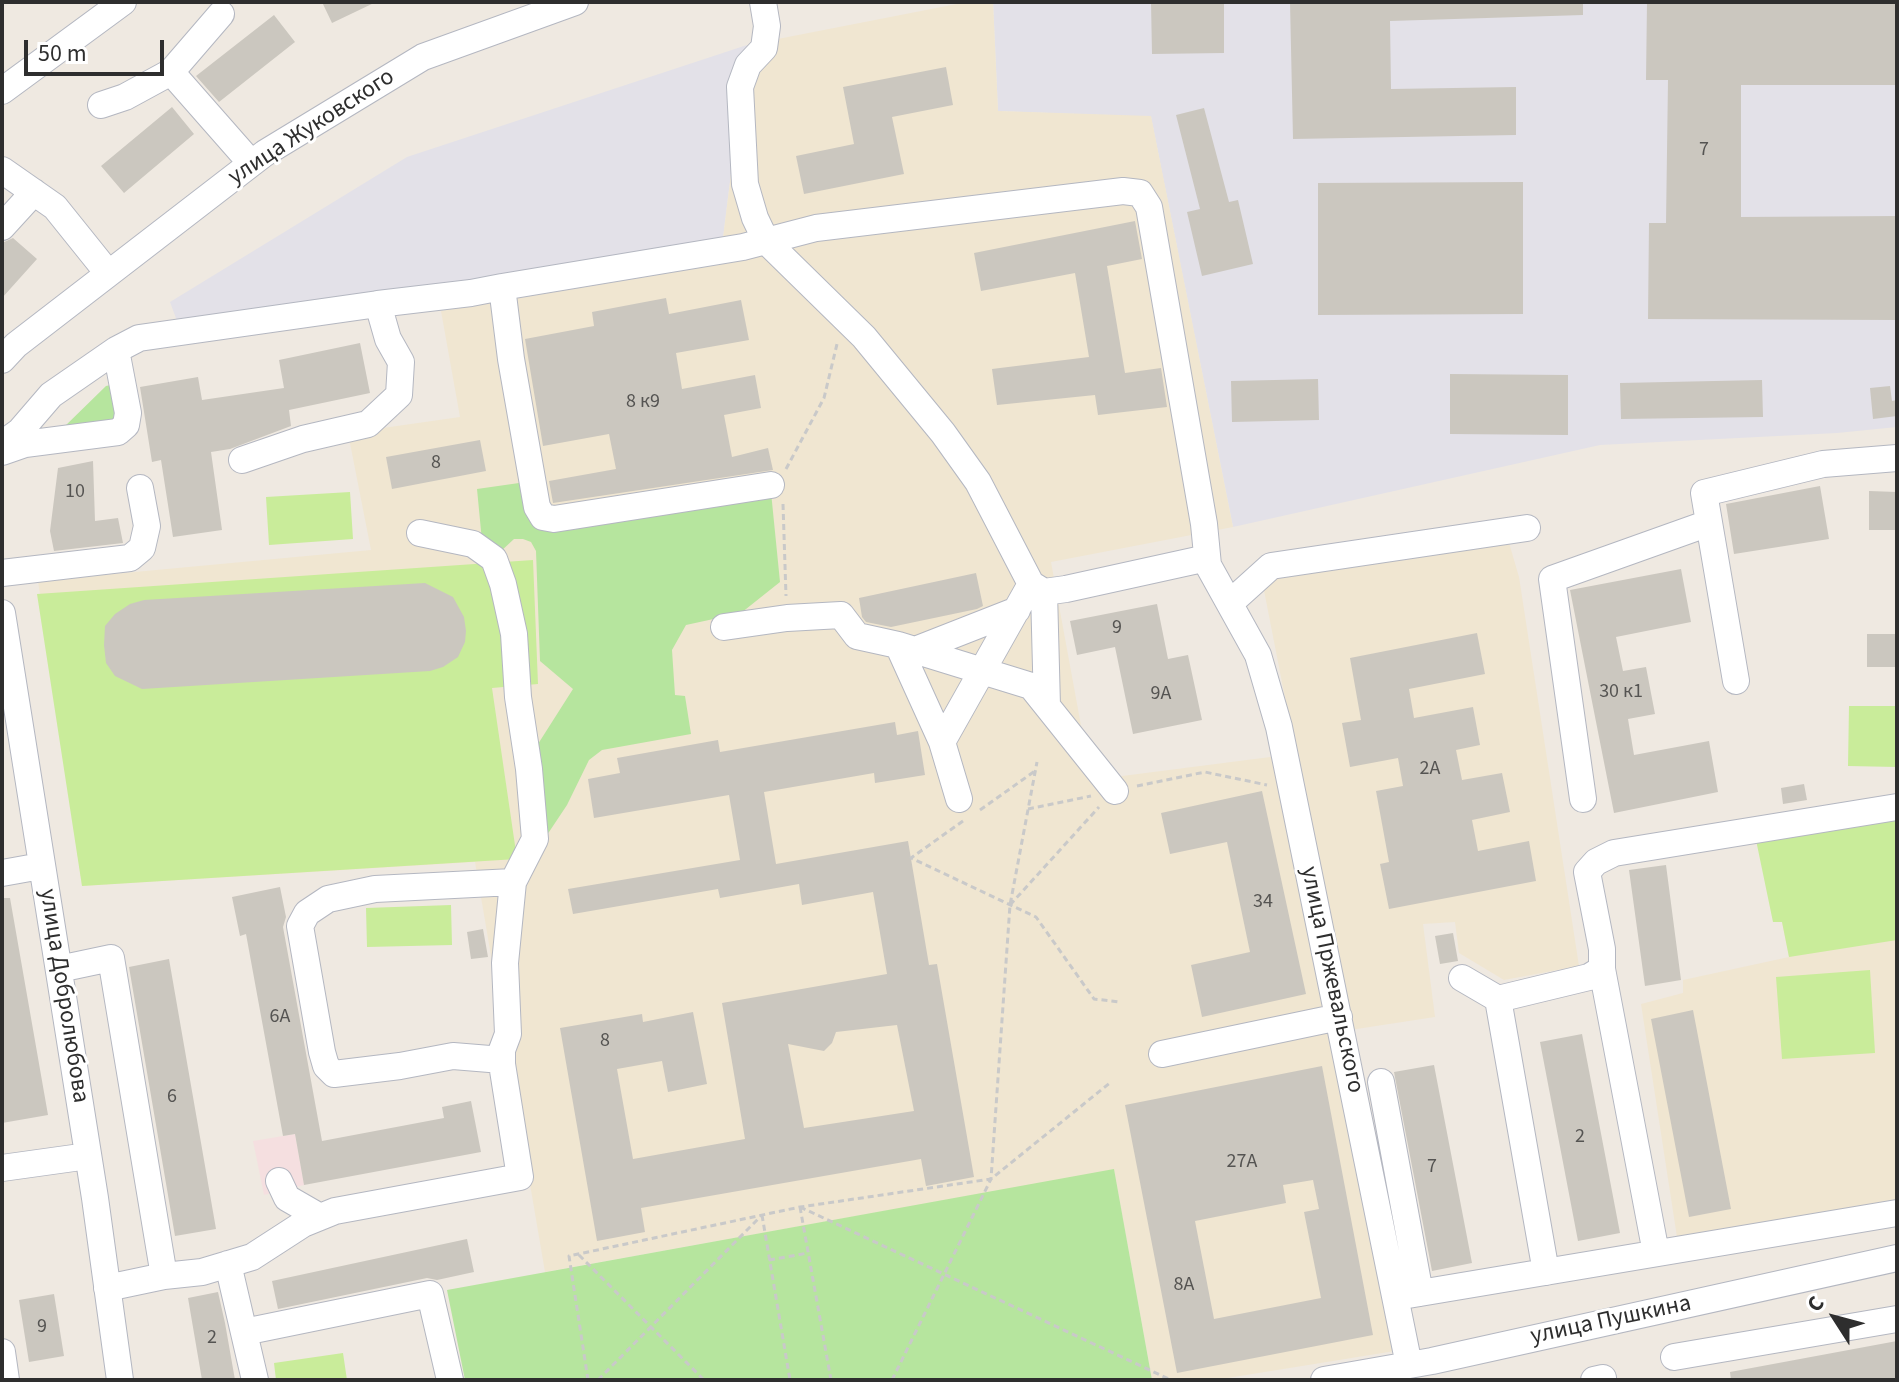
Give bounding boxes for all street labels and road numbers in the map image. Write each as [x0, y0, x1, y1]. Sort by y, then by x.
street label: улица Жуковского [223, 64, 401, 192]
street label: улица Пржевальского [1293, 864, 1369, 1096]
street label: улица Добролюбова [32, 887, 94, 1105]
street label: улица Пушкина [1528, 1290, 1694, 1352]

